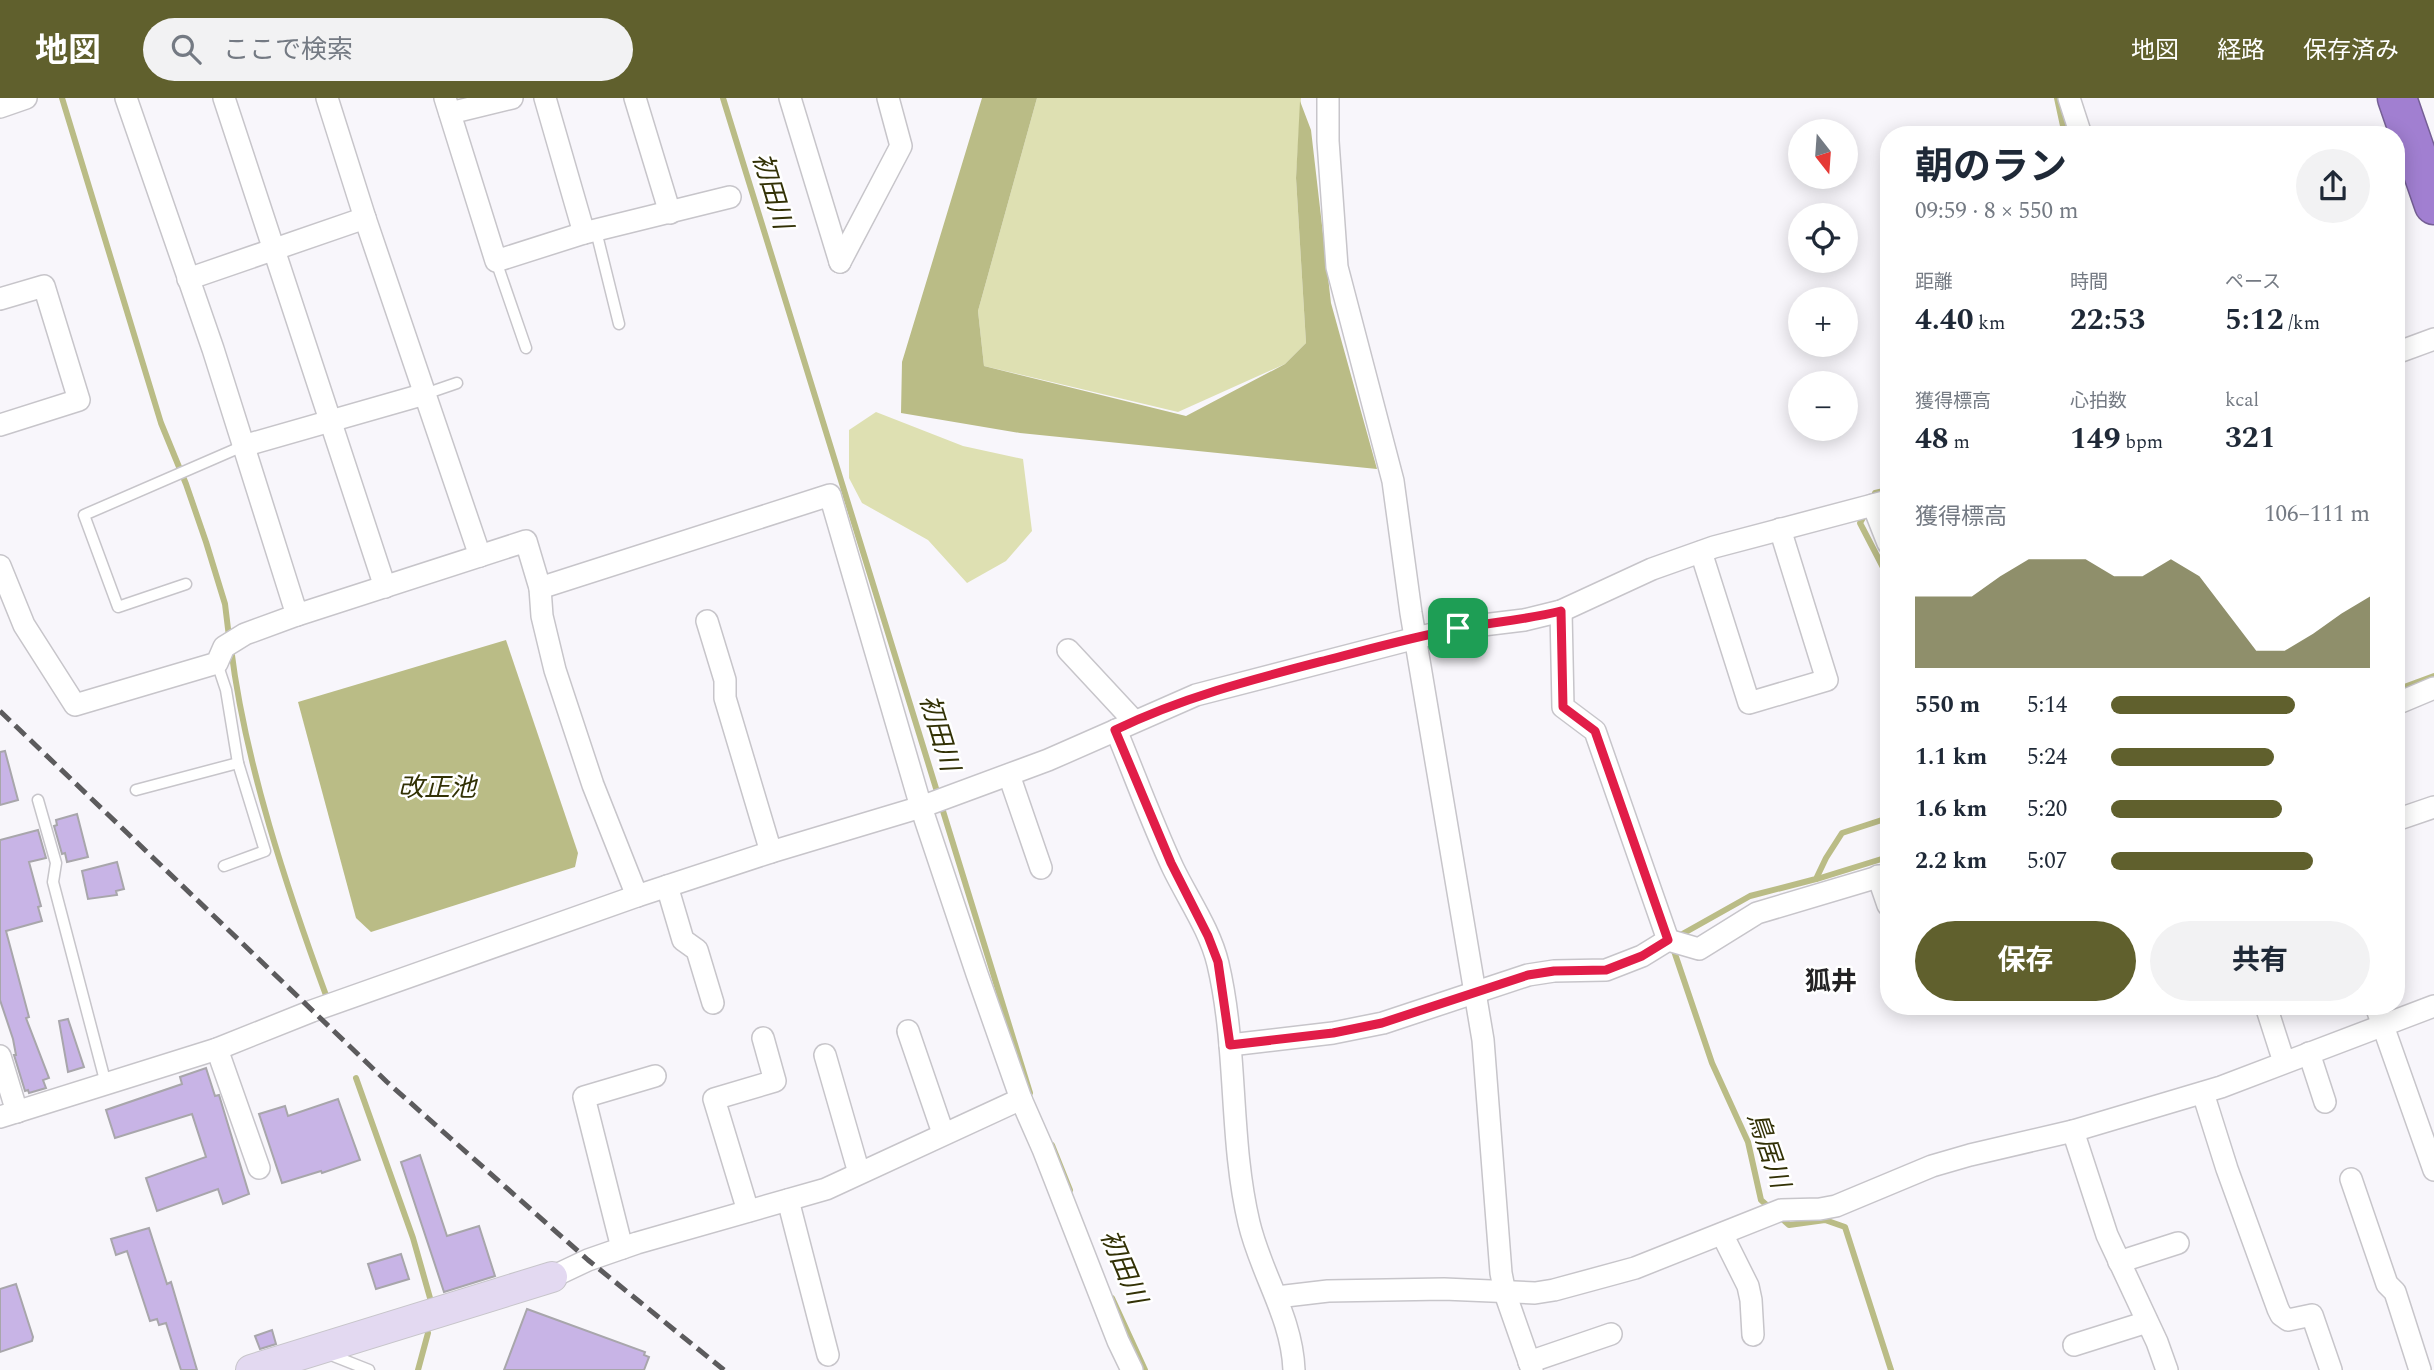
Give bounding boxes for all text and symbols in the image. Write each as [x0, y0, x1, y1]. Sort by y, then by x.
search box [143, 18, 633, 81]
text: 地図 [35, 26, 101, 76]
icon: search [167, 30, 205, 68]
text: ここで検索 [223, 30, 353, 70]
text: 地図 [2131, 33, 2179, 69]
text: 経路 [2217, 33, 2265, 69]
text: 保存済み [2303, 33, 2399, 69]
north arrow [1788, 119, 1858, 189]
map controls [1788, 119, 1858, 441]
text: 朝のラン [1915, 139, 2067, 197]
water label: 初田川 [741, 148, 803, 237]
button: share [2296, 149, 2370, 223]
text: 09:59 · 8 × 550 m [1915, 194, 2079, 229]
button: locate [1788, 203, 1858, 273]
text: 距離 [1915, 268, 1953, 297]
text: 時間 [2070, 268, 2108, 297]
text: ペース [2225, 268, 2281, 297]
button: + [1788, 287, 1858, 357]
text: 4.40 [1915, 297, 1974, 343]
text: 22:53 [2070, 297, 2145, 343]
text: 5:12 [2225, 297, 2284, 343]
text: km [1974, 309, 2005, 338]
text: /km [2284, 309, 2320, 338]
button: − [1788, 371, 1858, 441]
text: kcal [2225, 386, 2259, 415]
text: 獲得標高 [1915, 387, 1991, 416]
text: 心拍数 [2070, 387, 2127, 416]
text: 321 [2225, 415, 2276, 461]
text: 48 [1915, 416, 1949, 462]
text: 149 [2070, 416, 2121, 462]
text: m [1949, 428, 1970, 457]
text: bpm [2121, 428, 2163, 457]
text: 106–111 m [2264, 497, 2370, 532]
text: 獲得標高 [1915, 500, 2007, 535]
pin [1428, 598, 1488, 658]
icon: arrive [1439, 609, 1477, 647]
text: 550 m [1915, 688, 1980, 723]
text: 5:14 [2027, 688, 2067, 723]
water label: 初田川 [908, 690, 970, 779]
text: 1.1 km [1915, 740, 1987, 775]
text: 5:24 [2027, 740, 2067, 775]
water label: 改正池 [398, 768, 479, 808]
text: 1.6 km [1915, 792, 1987, 827]
text: 5:20 [2027, 792, 2067, 827]
text: 2.2 km [1915, 844, 1987, 879]
text: 5:07 [2027, 844, 2067, 879]
button: 保存 [1915, 921, 2136, 1001]
button: 共有 [2150, 921, 2370, 1001]
district label: 狐井 [1805, 962, 1857, 1002]
water label: 鳥居川 [1736, 1107, 1801, 1196]
water label: 初田川 [1089, 1223, 1158, 1313]

